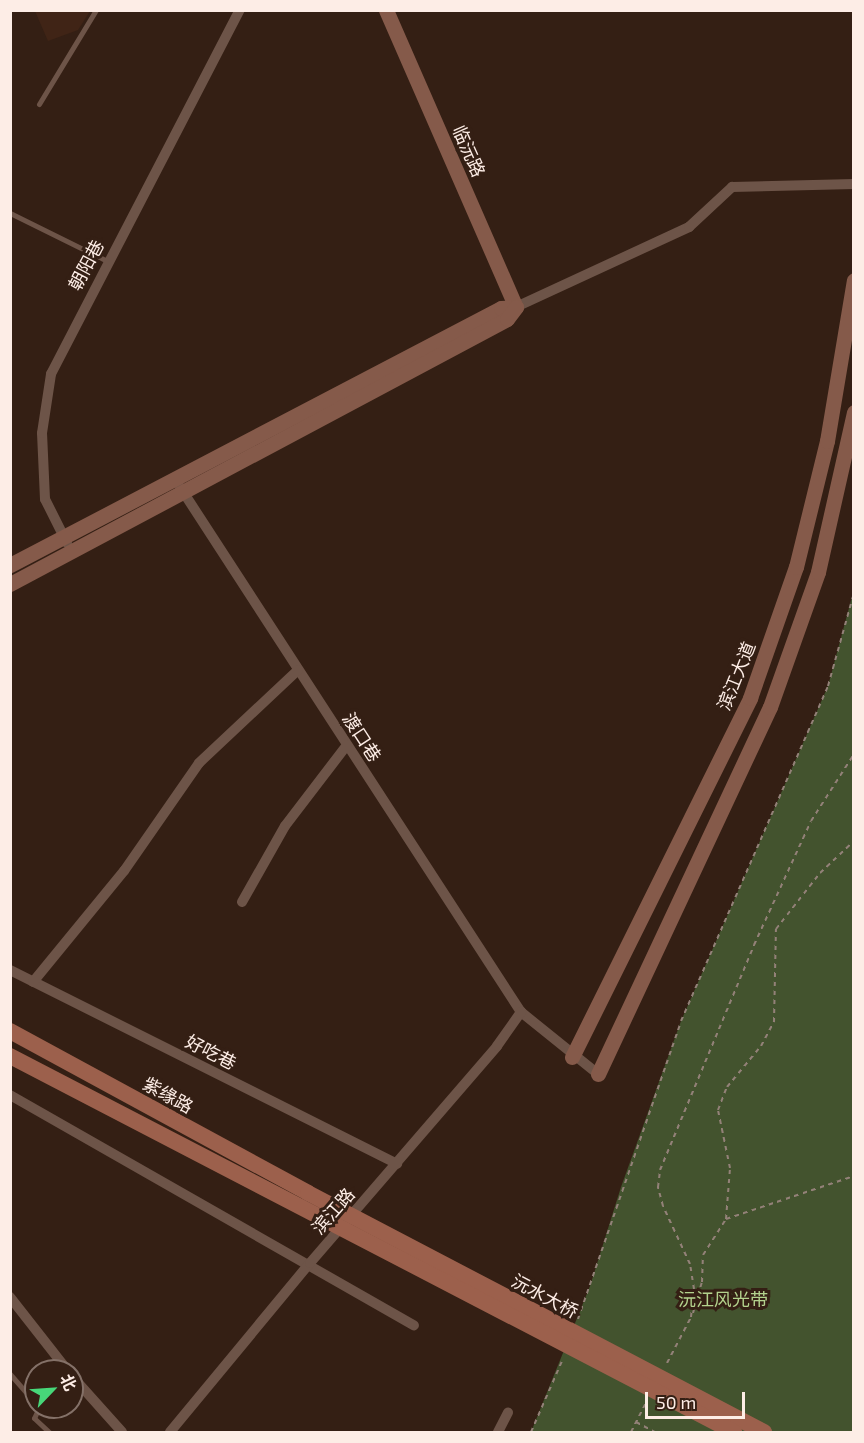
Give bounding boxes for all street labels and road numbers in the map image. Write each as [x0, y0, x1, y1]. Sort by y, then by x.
street label: 临沅路 [448, 122, 490, 180]
street label: 朝阳巷 [64, 236, 108, 294]
street label: 滨江大道 [713, 639, 759, 713]
street label: 渡口巷 [338, 708, 386, 766]
street label: 好吃巷 [182, 1030, 240, 1074]
street label: 紫缘路 [139, 1072, 197, 1118]
street label: 滨江路 [307, 1184, 359, 1238]
street label: 沅水大桥 [508, 1270, 582, 1322]

